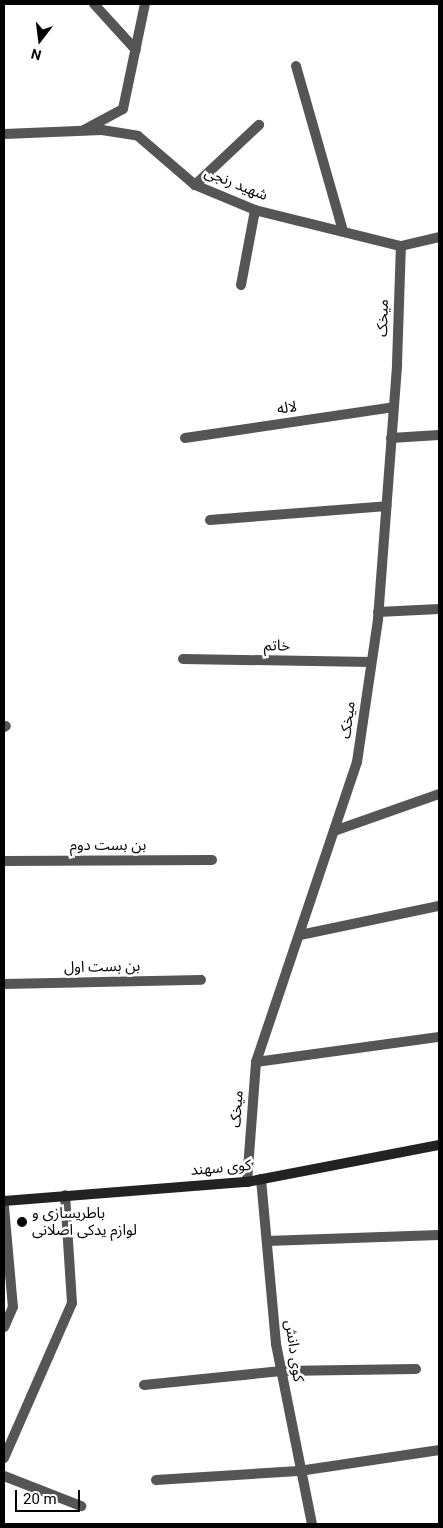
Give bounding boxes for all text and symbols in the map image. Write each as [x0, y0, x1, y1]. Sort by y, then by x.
north arrow [15, 15, 65, 65]
text: N [29, 45, 43, 63]
street label: شهید رنجی [202, 163, 270, 205]
street label: میخک [373, 299, 393, 337]
street label: لاله [276, 398, 298, 418]
street label: خاتم [264, 637, 290, 655]
street label: میخک [336, 700, 360, 740]
street label: بن بست دوم [70, 837, 146, 855]
street label: بن بست اول [64, 957, 140, 977]
street label: میخک [227, 1090, 247, 1128]
street label: کوی سهند [190, 1156, 252, 1180]
place label: باطریسازی و لوازم یدکی اصلانی [32, 1204, 137, 1239]
marker: باطریسازی و لوازم یدکی اصلانی [16, 1216, 28, 1228]
street label: کوی دانش [281, 1319, 307, 1383]
scale bar [18, 1480, 82, 1512]
text: 20 m [23, 1490, 57, 1508]

